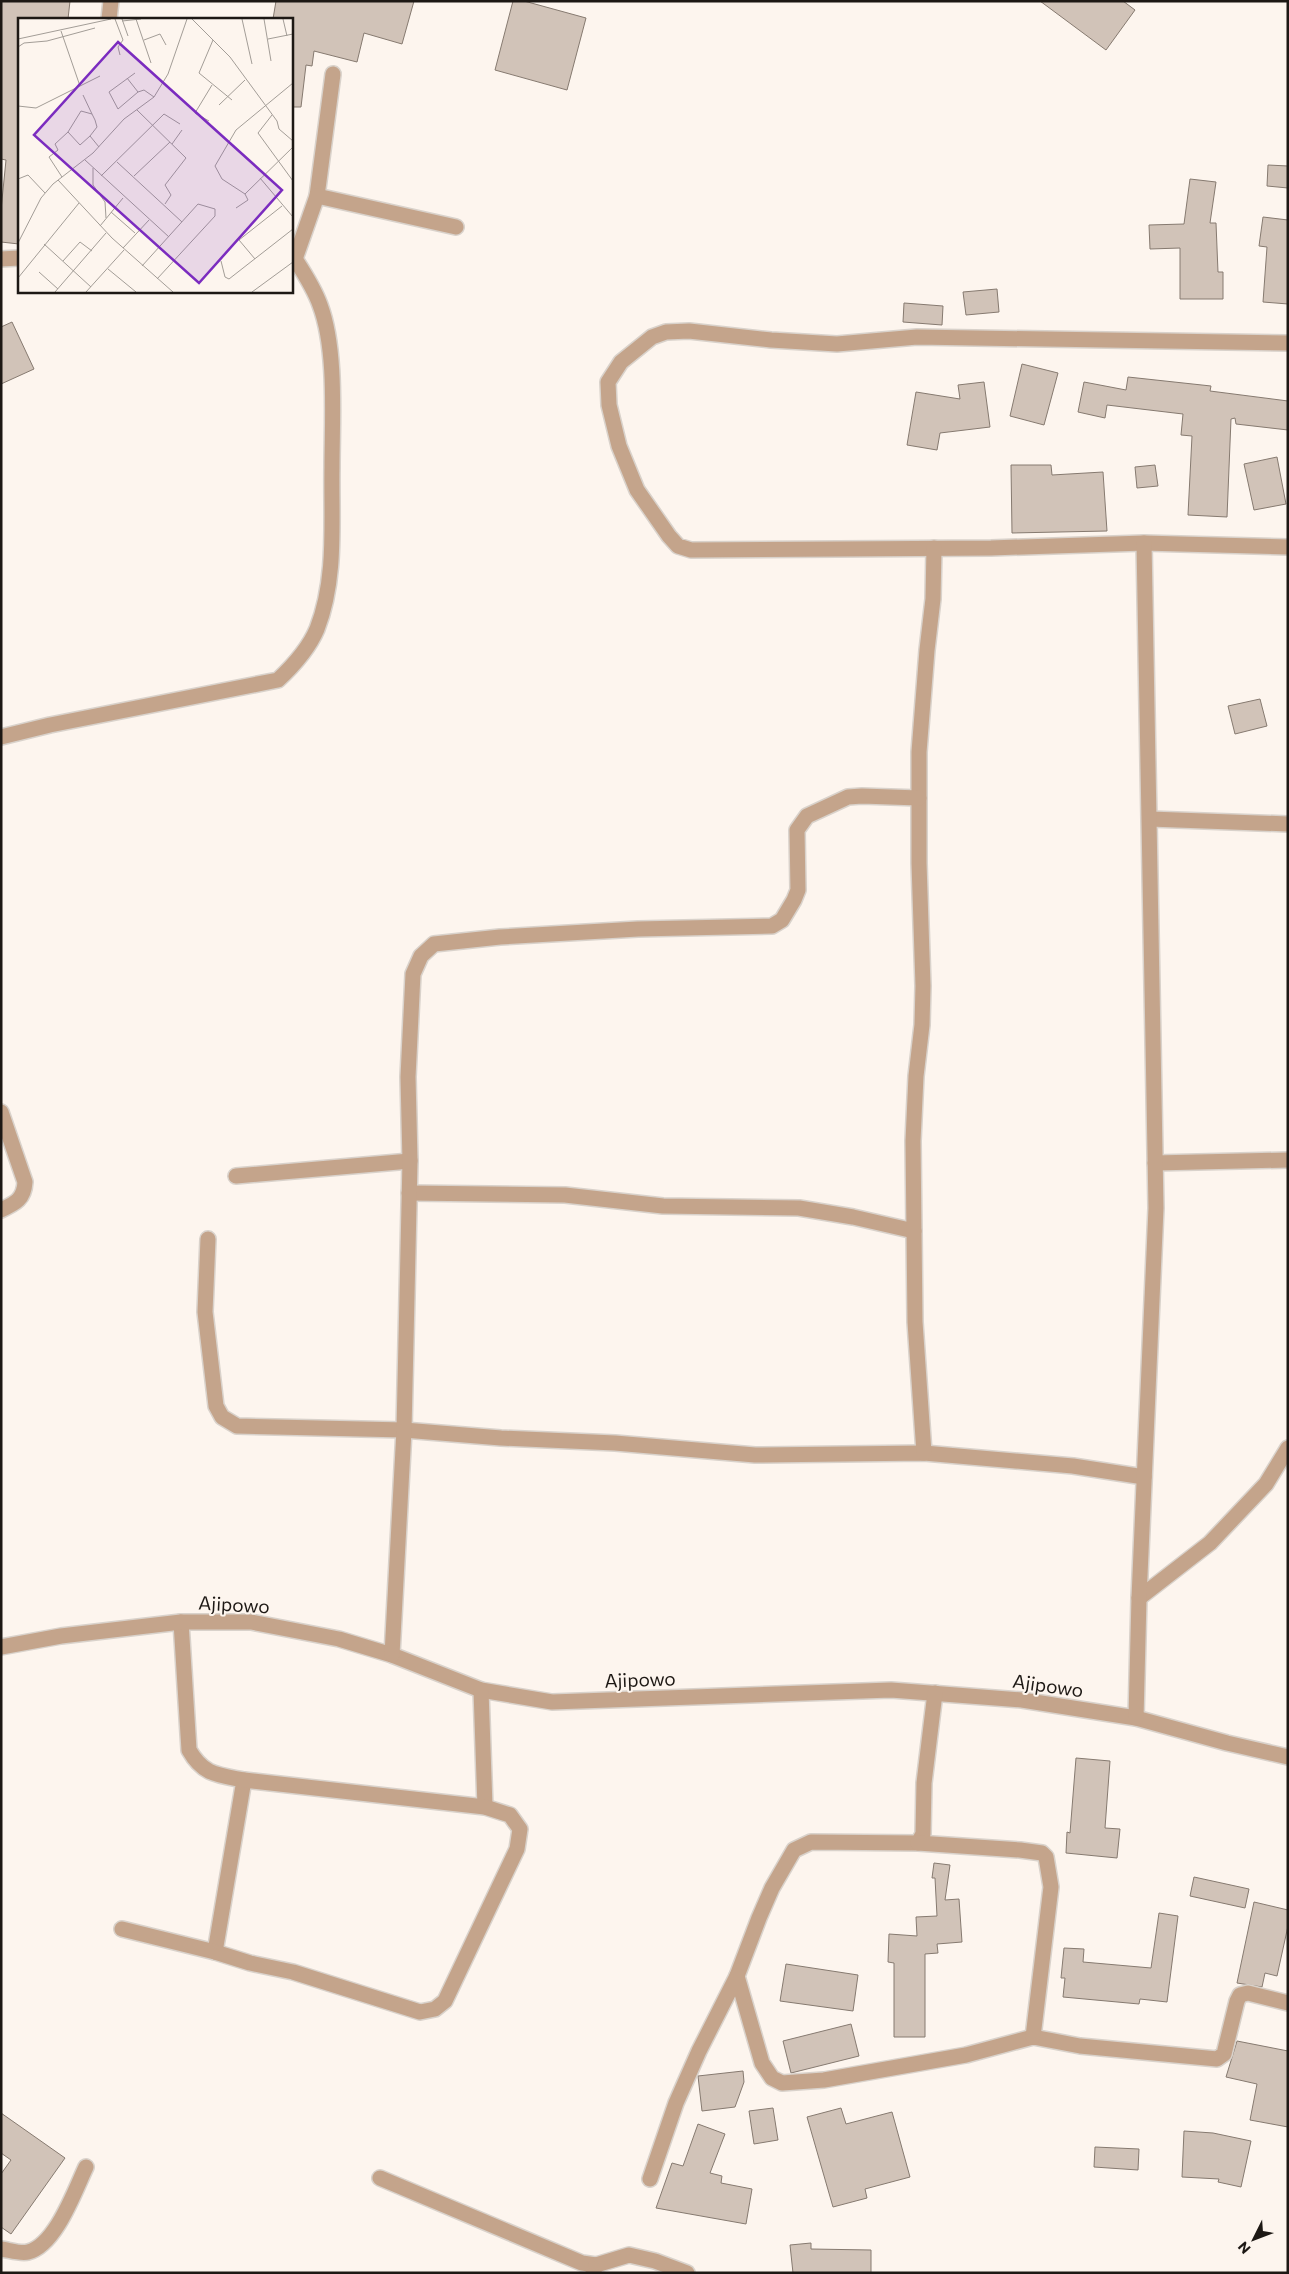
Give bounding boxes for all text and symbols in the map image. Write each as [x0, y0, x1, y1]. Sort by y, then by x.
inset map [18, 18, 292, 292]
street label: Ajipowo [198, 1591, 270, 1617]
street label: Ajipowo [604, 1666, 676, 1692]
street label: Ajipowo [1011, 1669, 1085, 1701]
north arrow [1229, 2214, 1279, 2264]
text: N [1234, 2238, 1254, 2258]

